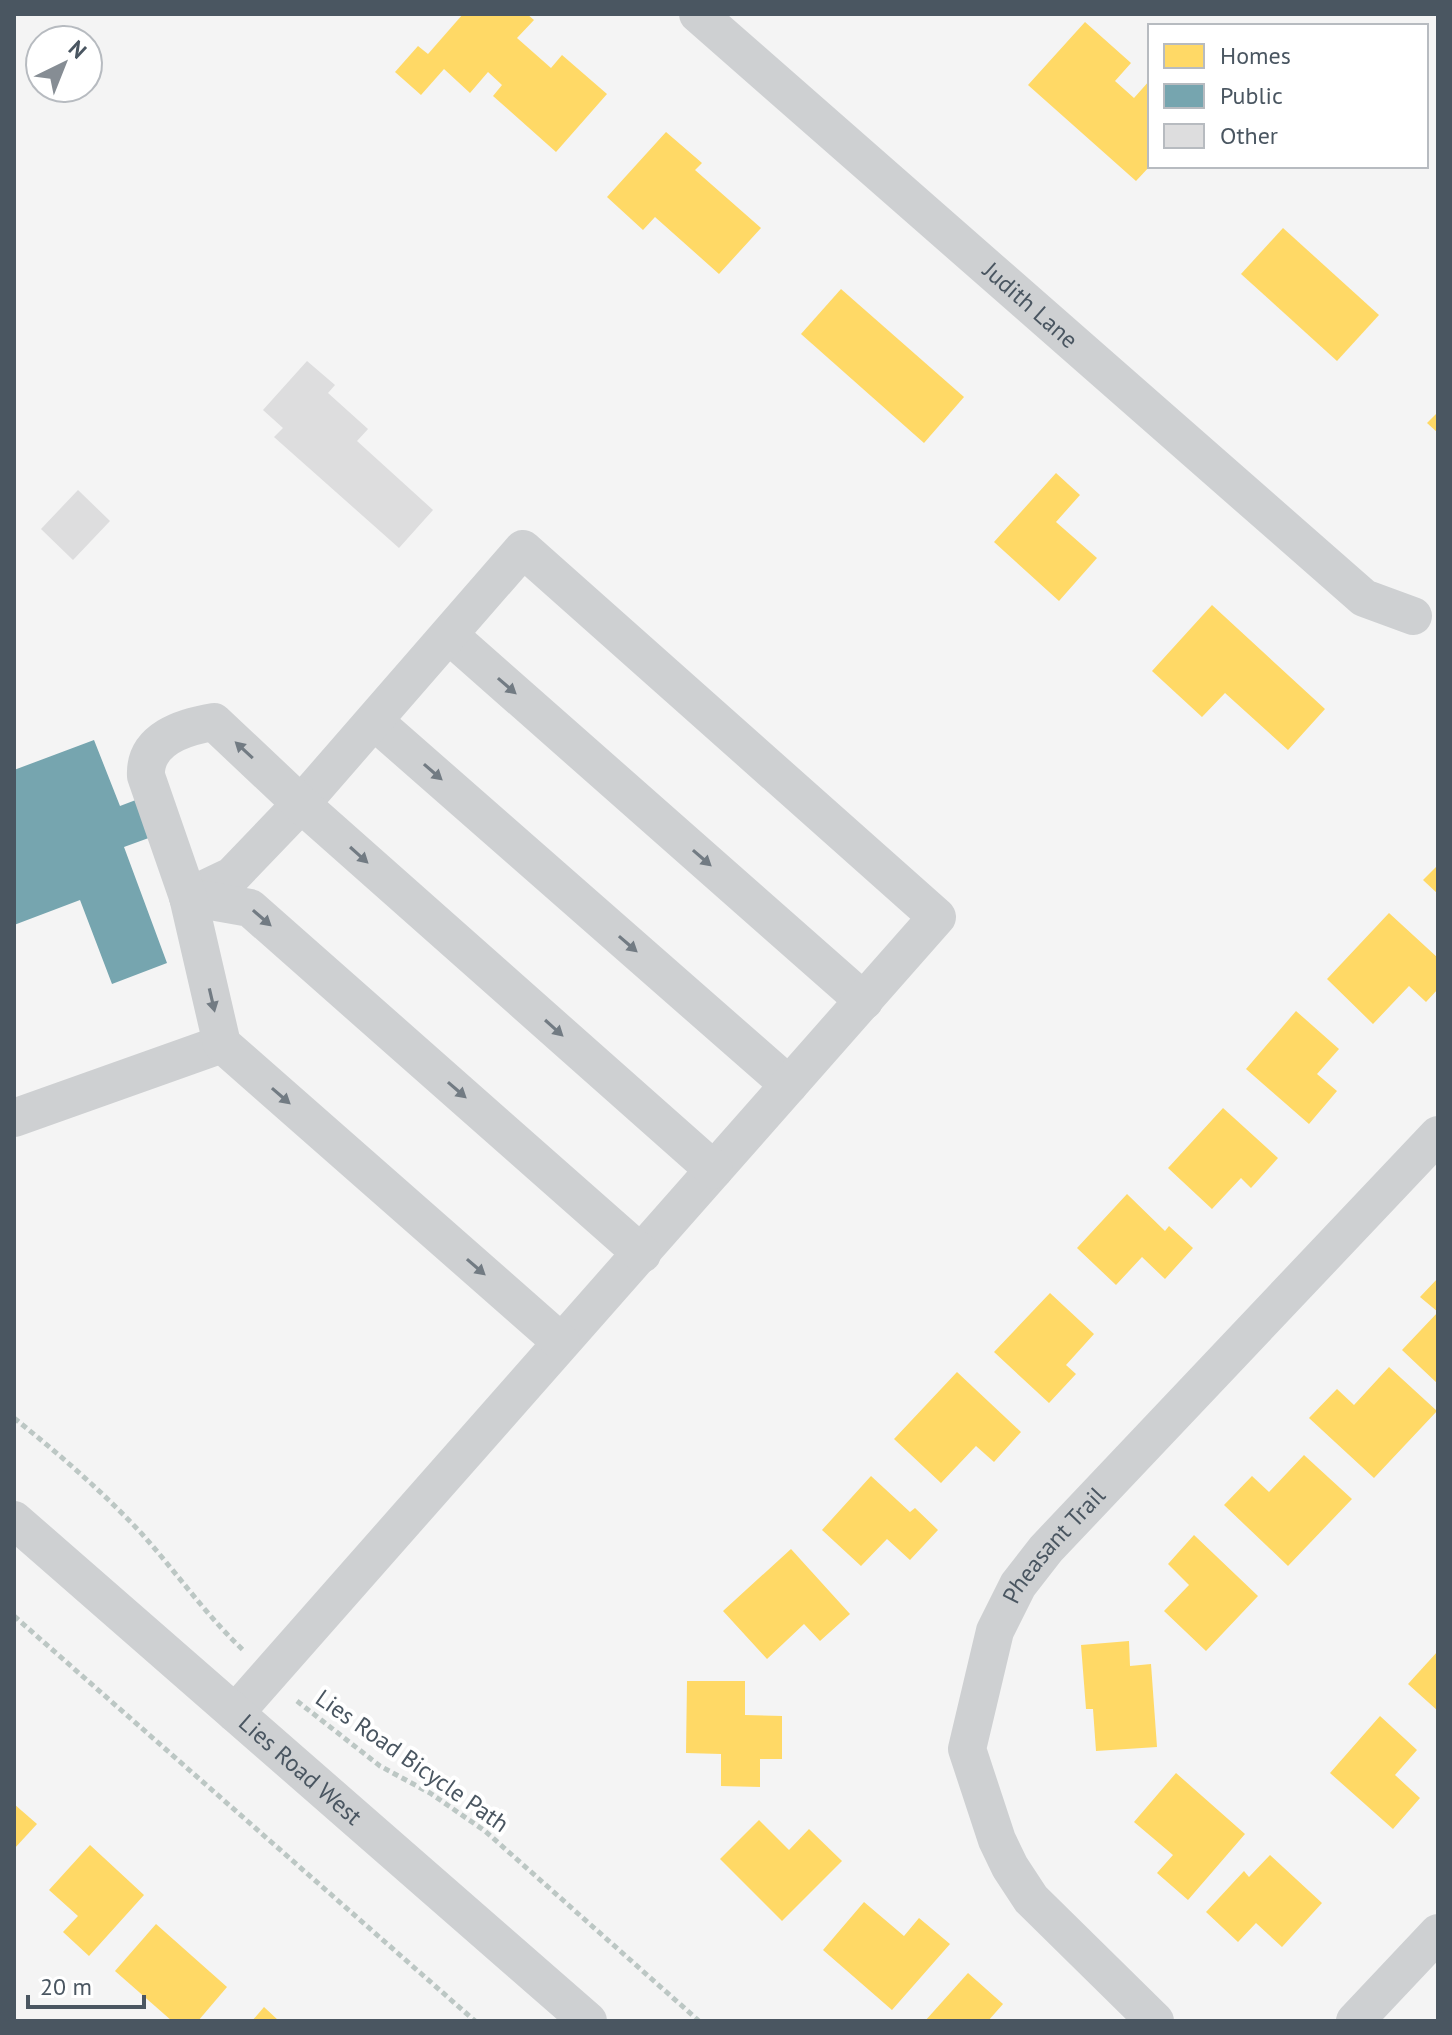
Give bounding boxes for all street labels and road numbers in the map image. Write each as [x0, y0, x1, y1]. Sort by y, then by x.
street label: Judith Lane [976, 254, 1085, 355]
street label: Pheasant Trail [995, 1480, 1112, 1608]
street label: Lies Road Bicycle Path [310, 1682, 515, 1839]
street label: Lies Road West [233, 1707, 369, 1832]

